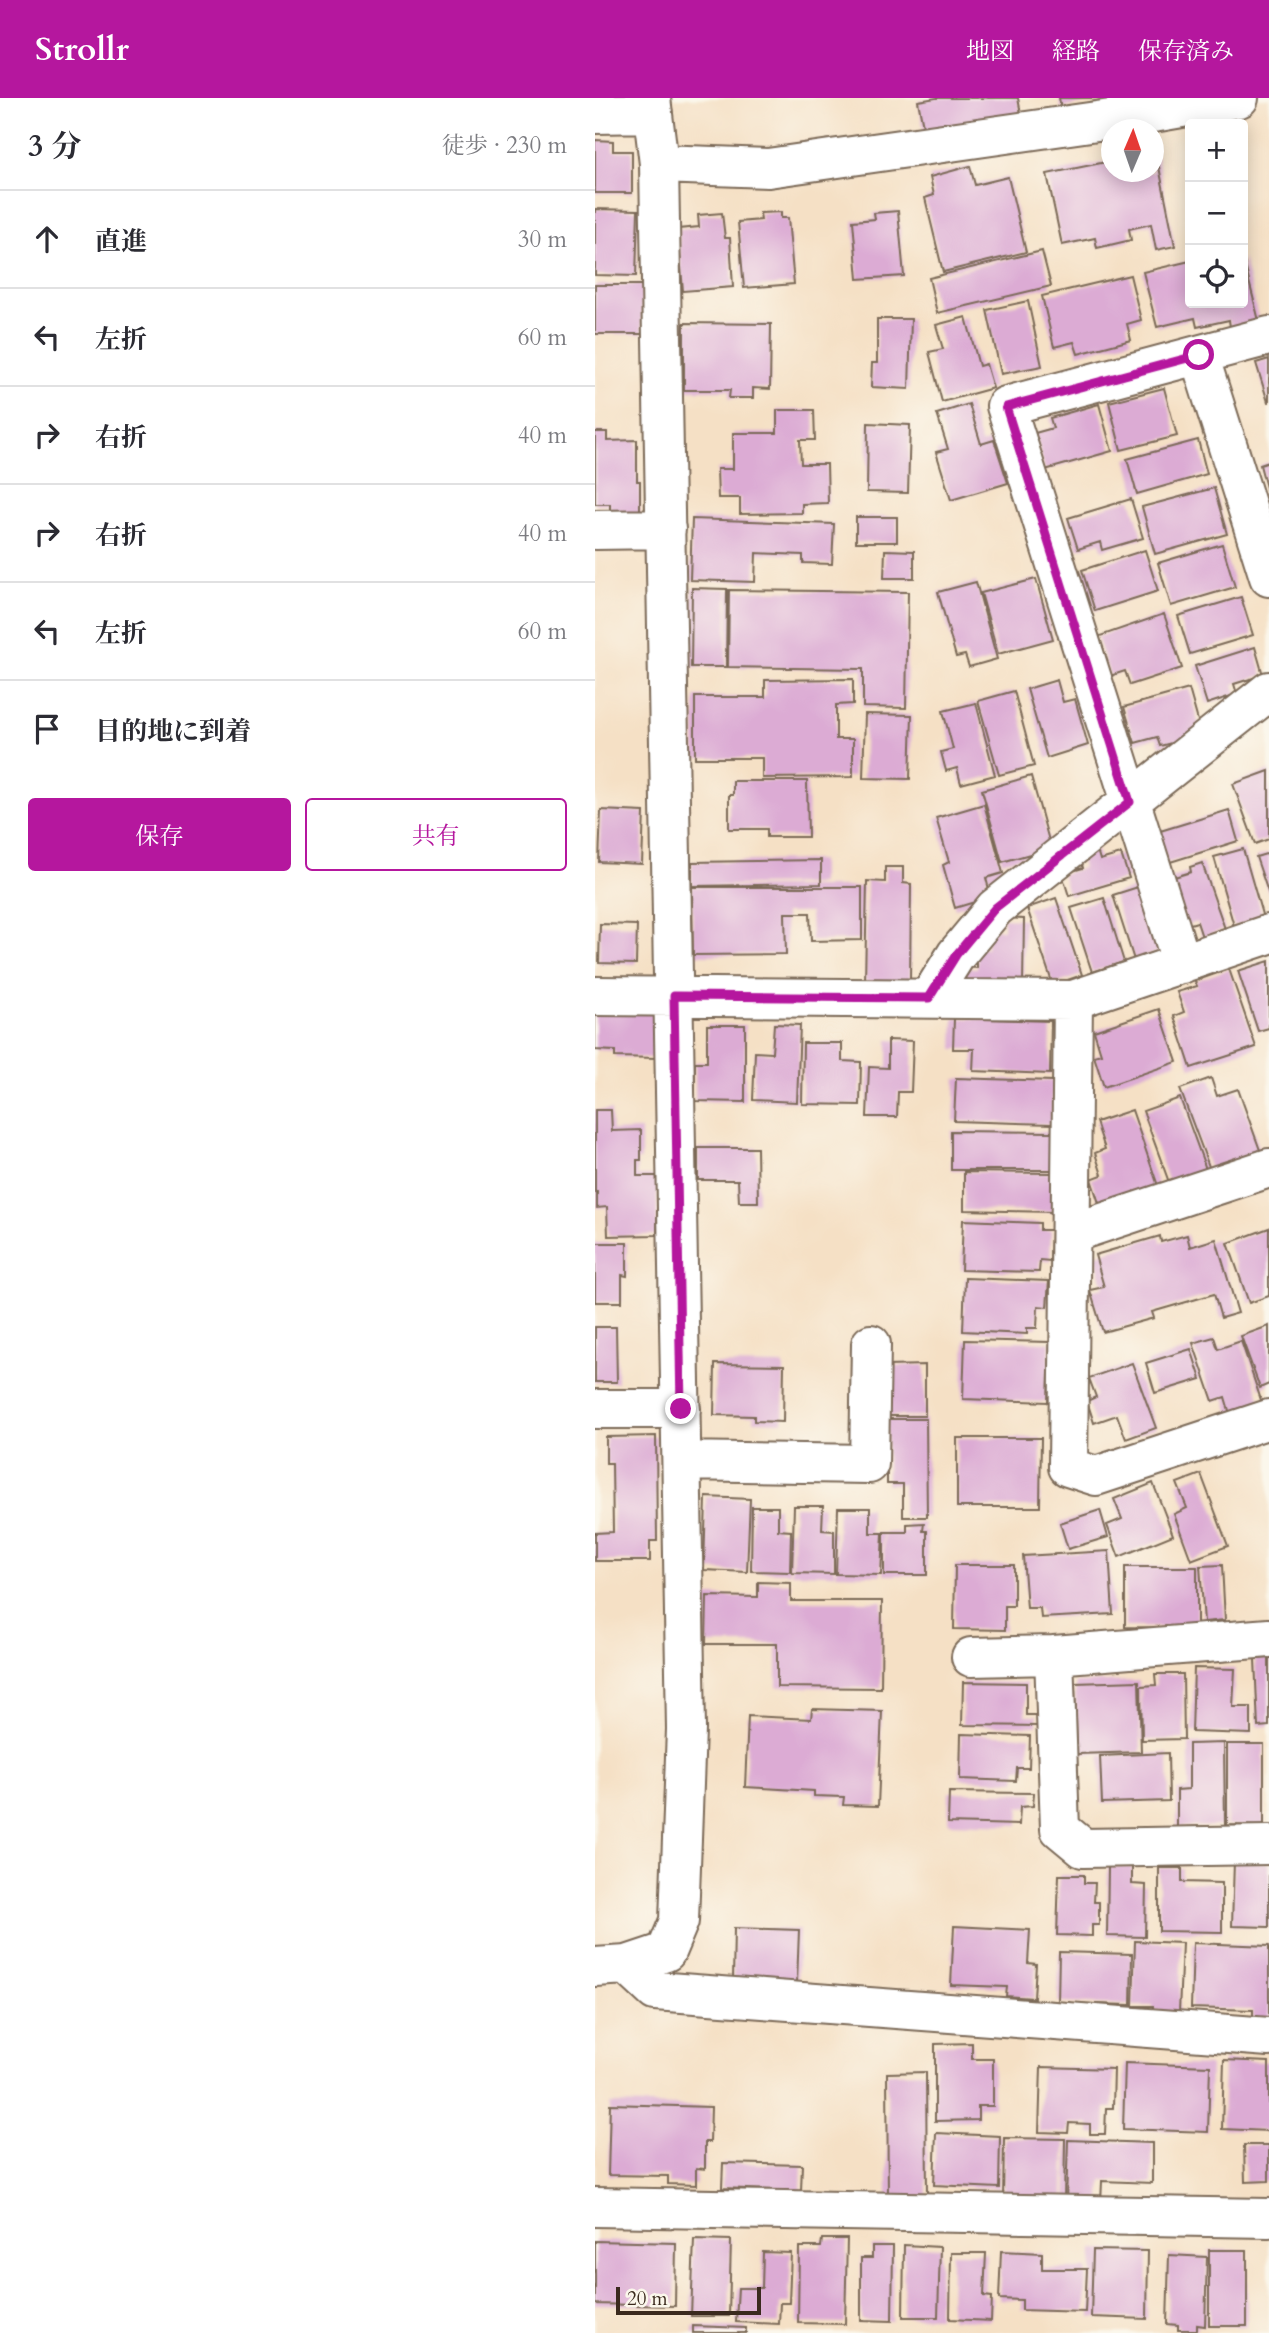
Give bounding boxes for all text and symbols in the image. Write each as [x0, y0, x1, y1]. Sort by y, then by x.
text: Strollr [35, 27, 129, 72]
text: 地図 [966, 35, 1014, 68]
text: 経路 [1052, 35, 1100, 68]
text: 保存済み [1138, 35, 1234, 68]
north arrow [1101, 119, 1164, 182]
map controls [1185, 119, 1248, 308]
button: + [1185, 119, 1248, 182]
text: 3 分 [28, 126, 81, 167]
text: 徒歩 · 230 m [442, 130, 567, 161]
button: − [1185, 182, 1248, 245]
icon: ahead [28, 220, 66, 258]
text: 直進 [95, 224, 147, 259]
text: 30 m [518, 224, 567, 255]
button: locate [1185, 245, 1248, 308]
icon: left [28, 318, 66, 356]
text: 左折 [95, 322, 147, 357]
text: 60 m [518, 322, 567, 353]
route start [1183, 339, 1214, 370]
icon: right [28, 416, 66, 454]
text: 右折 [95, 420, 147, 455]
text: 40 m [518, 420, 567, 451]
icon: right [28, 514, 66, 552]
text: 右折 [95, 518, 147, 553]
text: 40 m [518, 518, 567, 549]
icon: left [28, 612, 66, 650]
text: 左折 [95, 616, 147, 651]
text: 60 m [518, 616, 567, 647]
icon: arrive [28, 710, 66, 748]
text: 目的地に到着 [95, 714, 251, 749]
button: 保存 [28, 798, 291, 871]
button: 共有 [305, 798, 567, 871]
route end [665, 1393, 696, 1424]
scale bar [616, 2284, 761, 2316]
text: 20 m [627, 2286, 668, 2312]

